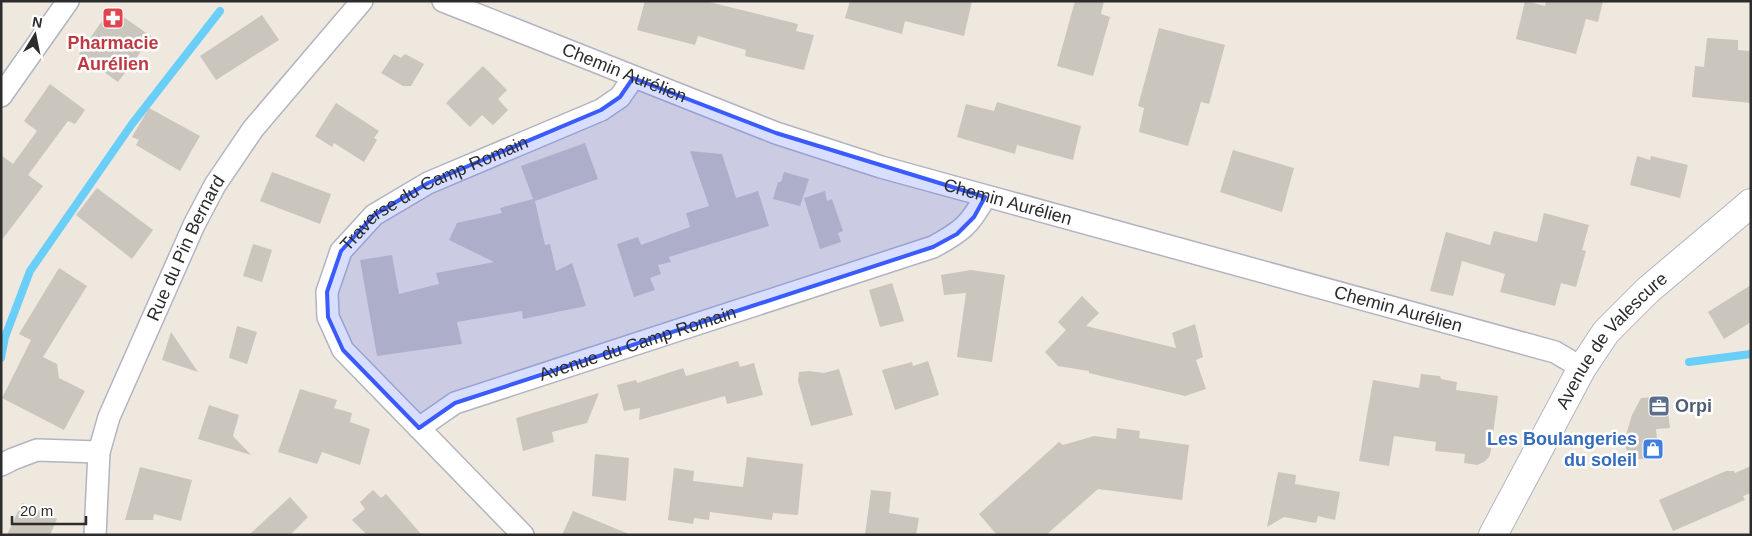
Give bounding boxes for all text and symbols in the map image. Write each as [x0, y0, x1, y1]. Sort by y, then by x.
pharmacy icon: Pharmacie Aurélien [101, 6, 125, 30]
north arrow [10, 10, 60, 60]
text: N [31, 13, 44, 31]
place label: Pharmacie Aurélien [67, 33, 159, 74]
street label: Chemin Aurélien [559, 39, 689, 107]
street label: Traverse du Camp Romain [336, 132, 531, 255]
street label: Rue du Pin Bernard [143, 172, 229, 324]
street label: Chemin Aurélien [941, 175, 1074, 229]
street label: Avenue de Valescure [1552, 268, 1671, 412]
street label: Chemin Aurélien [1332, 282, 1465, 336]
street label: Avenue du Camp Romain [537, 302, 738, 385]
office icon: Orpi [1647, 394, 1671, 418]
place label: Orpi [1675, 396, 1712, 416]
place label: Les Boulangeries du soleil [1487, 429, 1637, 470]
shop icon: Les Boulangeries du soleil [1641, 437, 1665, 461]
scale bar [12, 494, 86, 526]
text: 20 m [20, 502, 53, 519]

